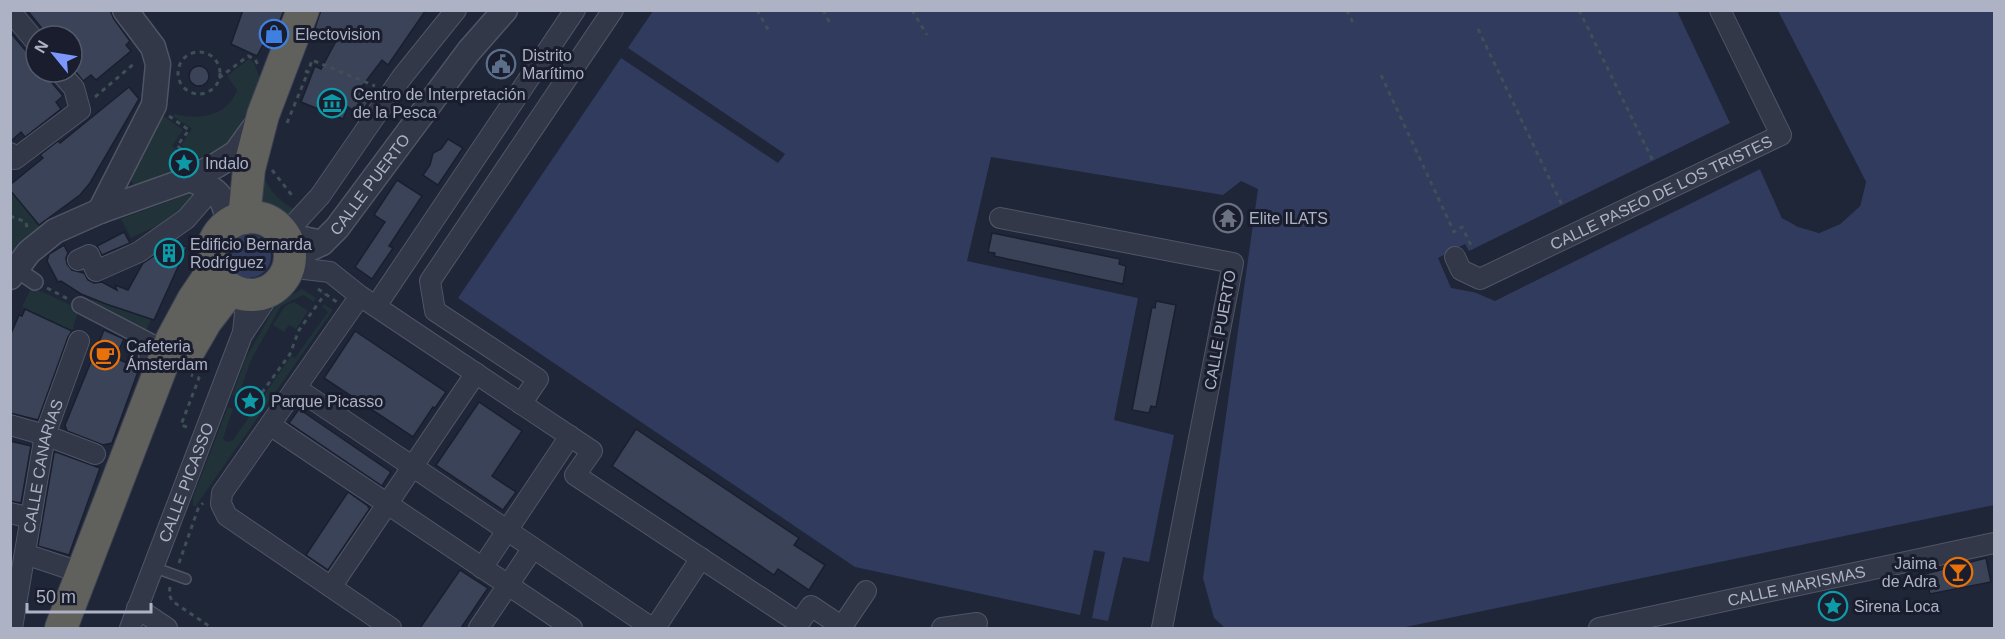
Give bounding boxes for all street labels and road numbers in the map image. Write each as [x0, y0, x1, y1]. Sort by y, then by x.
street label: CALLE PUERTO [327, 131, 413, 238]
street label: CALLE PASEO DE LOS TRISTES [1547, 132, 1775, 253]
street label: CALLE PUERTO [1201, 269, 1239, 391]
street label: CALLE CANARIAS [20, 397, 66, 534]
street label: CALLE PICASSO [155, 420, 216, 544]
street label: CALLE MARISMAS [1726, 562, 1867, 609]

